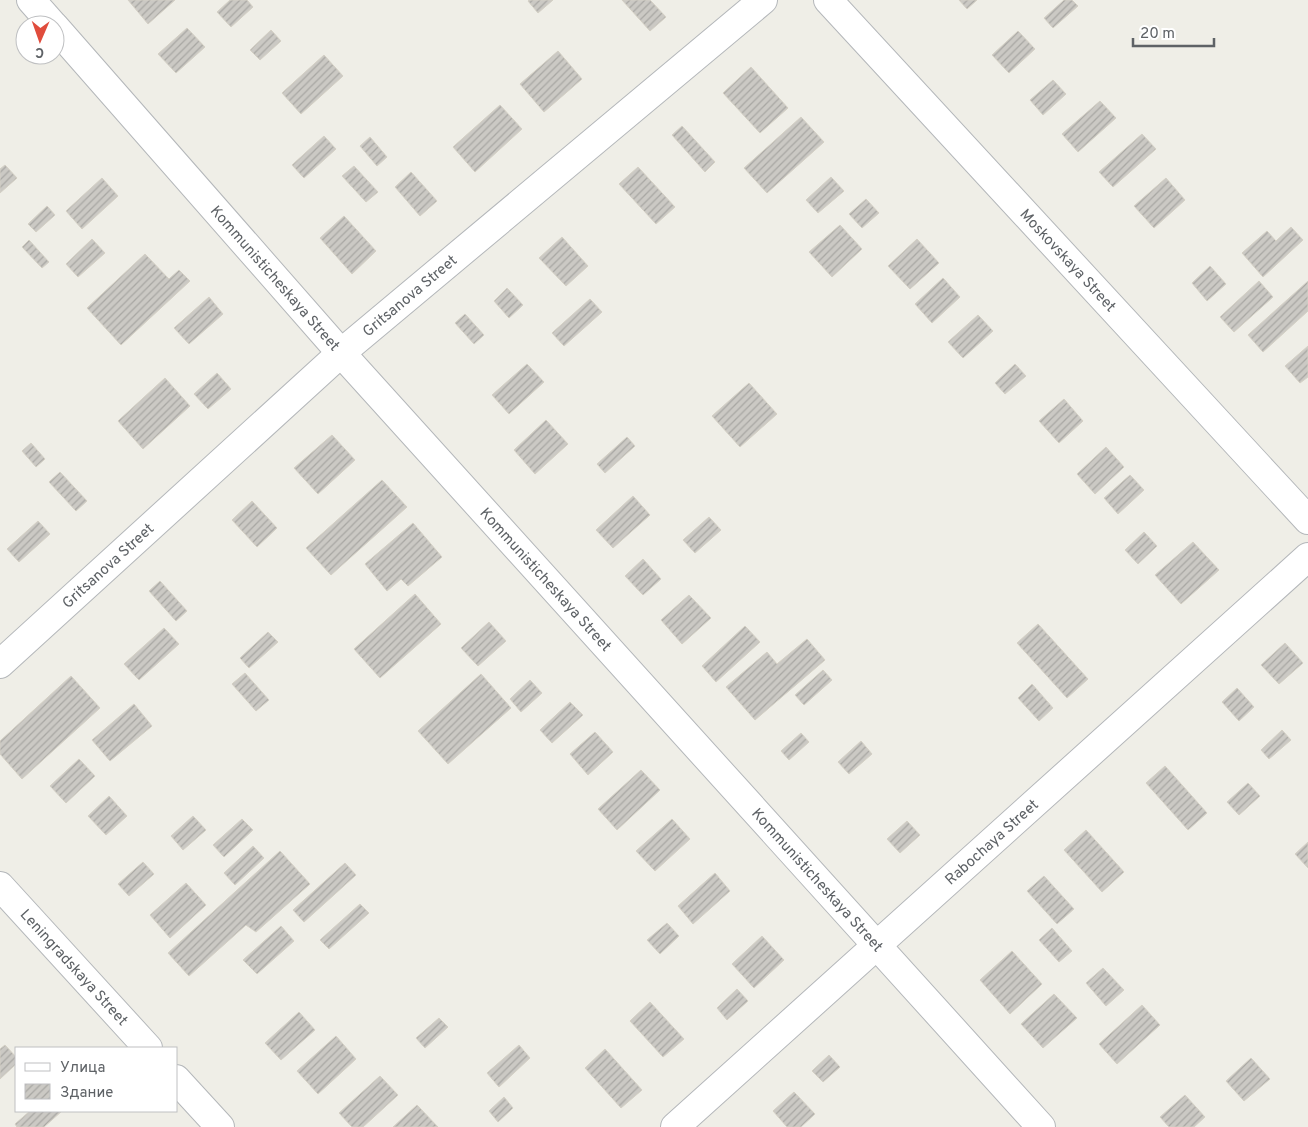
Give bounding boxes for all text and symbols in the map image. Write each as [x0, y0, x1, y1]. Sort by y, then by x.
north arrow [15, 15, 65, 65]
scale bar [1133, 15, 1214, 47]
text: 20 m [1140, 25, 1175, 44]
text: С [35, 43, 44, 60]
street label: Kommunisticheskaya Street [205, 202, 343, 356]
street label: Moskovskaya Street [1015, 206, 1119, 317]
street label: Gritsanova Street [359, 252, 462, 342]
street label: Kommunisticheskaya Street [475, 505, 615, 656]
street label: Gritsanova Street [59, 520, 159, 613]
street label: Rabochaya Street [942, 796, 1043, 890]
street label: Kommunisticheskaya Street [746, 805, 886, 957]
street label: Leningradskaya Street [15, 906, 131, 1030]
legend [15, 1047, 178, 1112]
text: Улица [60, 1059, 105, 1078]
text: Здание [60, 1084, 113, 1103]

